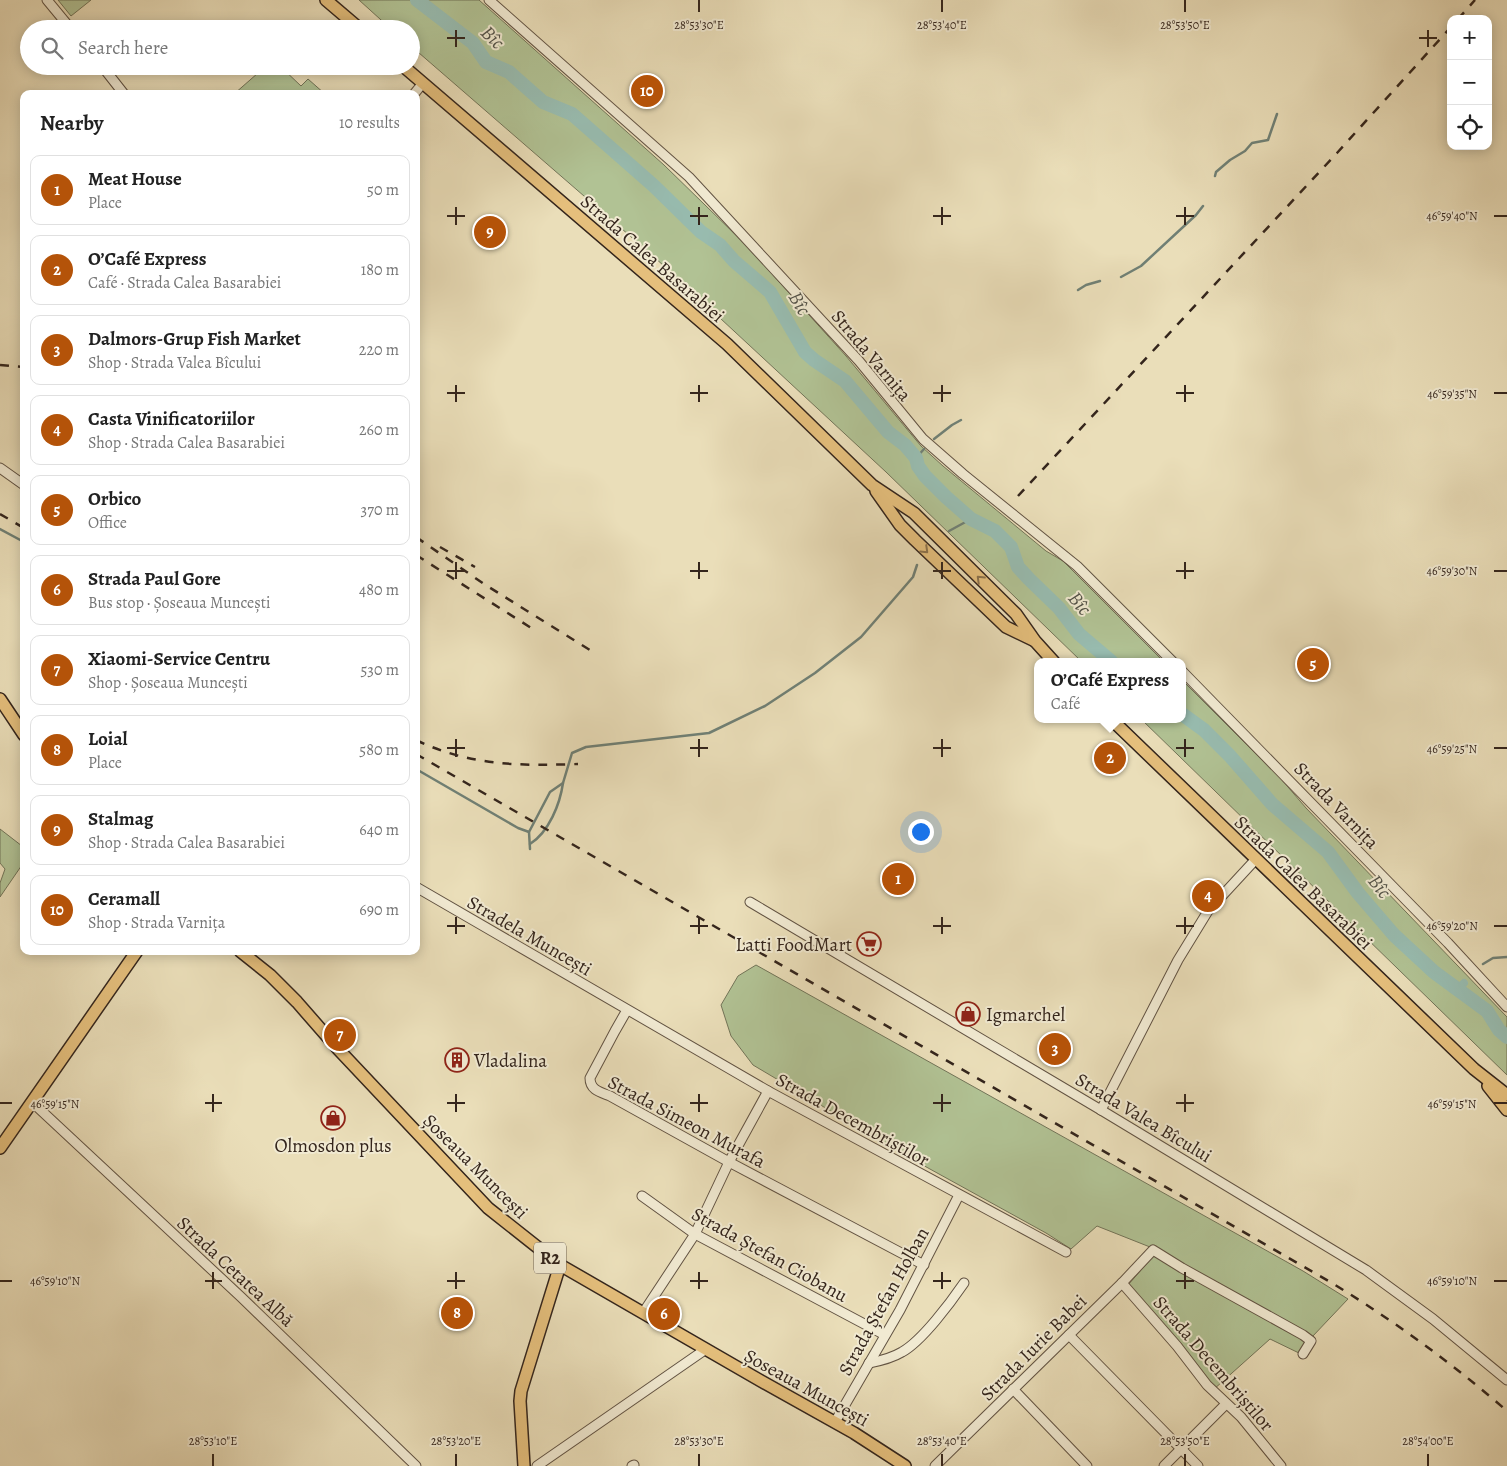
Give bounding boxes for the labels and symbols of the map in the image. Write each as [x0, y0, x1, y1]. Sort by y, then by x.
text: 28°53'30"E [674, 17, 724, 33]
text: 28°53'40"E [917, 17, 967, 33]
text: 28°53'50"E [1160, 17, 1210, 33]
water label: Bîc [475, 20, 511, 55]
pin: 10 [631, 72, 663, 110]
street label: Strada Calea Basarabiei [575, 189, 730, 329]
text: 46°59'40"N [1426, 208, 1478, 224]
pin: 9 [474, 213, 506, 251]
water label: Bîc [782, 286, 817, 320]
street label: Strada Varnița [825, 304, 917, 407]
text: 46°59'35"N [1427, 386, 1477, 402]
one-way arrow [920, 544, 929, 553]
text: 46°59'30"N [1427, 563, 1478, 579]
one-way arrow [977, 575, 986, 584]
water label: Bîc [1062, 586, 1098, 621]
pin: 5 [1297, 645, 1329, 683]
pin: 2 [1094, 739, 1126, 777]
text: 46°59'25"N [1427, 741, 1478, 757]
street label: Strada Varnița [1288, 756, 1385, 855]
street label: Strada Calea Basarabiei [1228, 810, 1378, 956]
your location [908, 819, 934, 845]
pin: 1 [882, 860, 914, 898]
water label: Bîc [1362, 869, 1398, 904]
pin: 4 [1192, 877, 1224, 915]
street label: Stradela Muncești [462, 890, 597, 982]
text: 46°59'20"N [1426, 918, 1478, 934]
supermarket icon: Latti FoodMart [856, 931, 882, 957]
place label: Latti FoodMart [736, 932, 852, 958]
shop icon: Igmarchel [955, 1001, 981, 1027]
place label: Igmarchel [986, 1002, 1065, 1028]
pin: 7 [324, 1016, 356, 1054]
pin: 3 [1039, 1030, 1071, 1068]
building icon: Vladalina [444, 1047, 470, 1073]
place label: Vladalina [473, 1048, 547, 1074]
street label: Strada Decembriștilor [771, 1067, 934, 1173]
street label: Strada Valea Bîcului [1070, 1067, 1217, 1169]
street label: Strada Simeon Murafa [603, 1069, 770, 1175]
text: 46°59'15"N [31, 1096, 80, 1112]
text: 46°59'15"N [1428, 1096, 1477, 1112]
shop icon: Olmosdon plus [320, 1105, 346, 1131]
street label: Șoseaua Muncești [417, 1108, 534, 1225]
place label: Olmosdon plus [274, 1133, 392, 1159]
street label: Strada Ștefan Ciobanu [687, 1201, 853, 1309]
street label: Strada Cetatea Albă [171, 1211, 300, 1333]
street label: Strada Ștefan Holban [832, 1223, 935, 1380]
road number: R2 [534, 1242, 566, 1274]
text: 46°59'10"N [30, 1273, 80, 1289]
text: 46°59'10"N [1427, 1273, 1477, 1289]
street label: Strada Iurie Babei [975, 1289, 1093, 1407]
street label: Strada Decembriștilor [1147, 1290, 1279, 1437]
pin: 8 [441, 1294, 473, 1332]
pin: 6 [648, 1295, 680, 1333]
street label: Șoseaua Muncești [739, 1343, 874, 1433]
text: 28°53'10"E [189, 1433, 237, 1449]
text: 28°53'20"E [431, 1433, 481, 1449]
text: 28°53'30"E [674, 1433, 724, 1449]
text: 28°53'40"E [917, 1433, 967, 1449]
text: 28°53'50"E [1160, 1433, 1210, 1449]
text: 28°54'00"E [1402, 1433, 1454, 1449]

